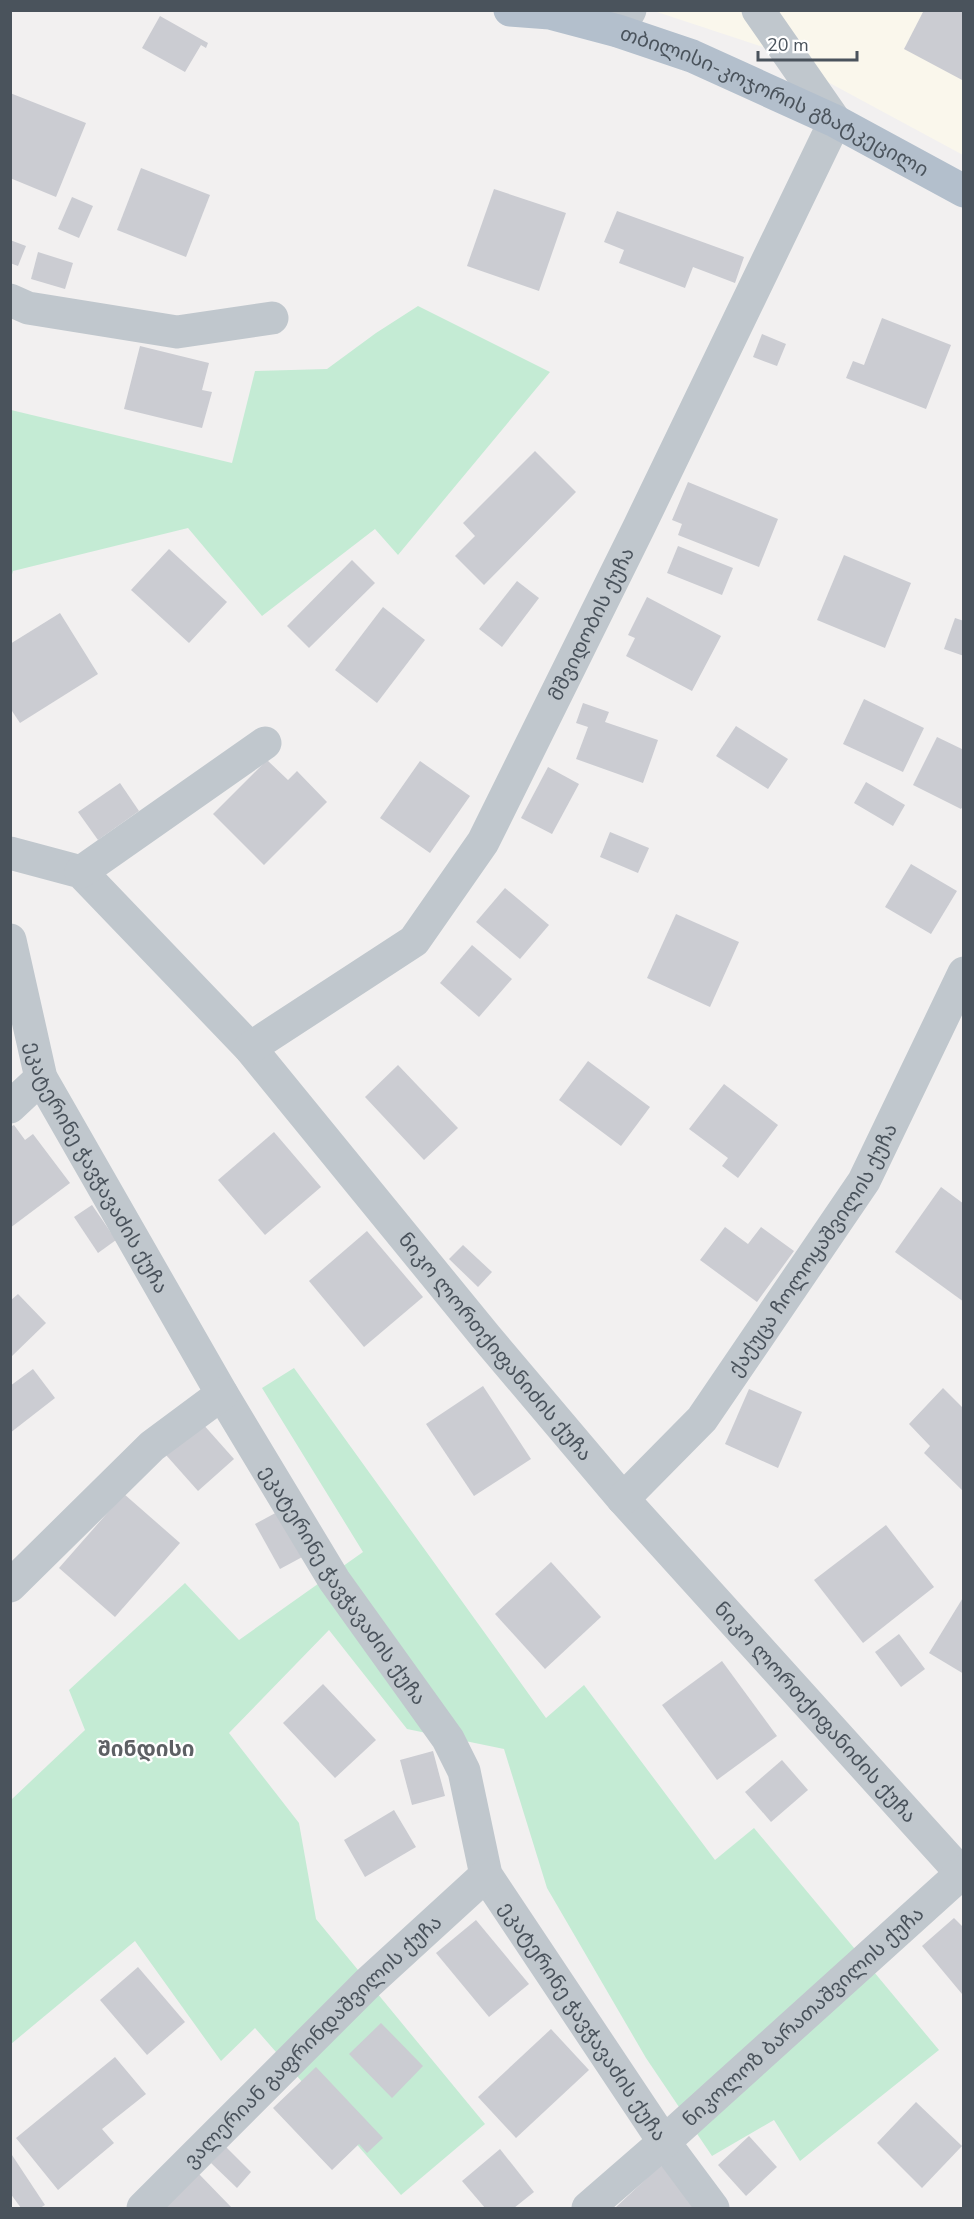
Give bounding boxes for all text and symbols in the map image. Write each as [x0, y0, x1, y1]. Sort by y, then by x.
street label: თბილისი-კოჯორის გზატკეცილი [617, 20, 933, 183]
scale bar [758, 24, 857, 62]
text: 20 m [767, 33, 809, 57]
street label: მშვიდობის ქუჩა [542, 543, 641, 705]
street label: ეკატერინე ჭავჭავაძის ქუჩა [19, 1039, 175, 1298]
street label: ქაქუცა ჩოლოყაშვილის ქუჩა [722, 1119, 904, 1382]
street label: ნიკო ლორთქიფანიძის ქუჩა [392, 1227, 598, 1467]
street label: ეკატერინე ჭავჭავაძის ქუჩა [254, 1460, 432, 1711]
street label: ნიკო ლორთქიფანიძის ქუჩა [708, 1596, 922, 1829]
district label: შინდისი [98, 1735, 194, 1763]
street label: ეკატერინე ჭავჭავაძის ქუჩა [493, 1896, 673, 2147]
street label: ნიკოლოზ ბარათაშვილის ქუჩა [677, 1901, 930, 2133]
street label: ვალერიან გაფრინდაშვილის ქუჩა [178, 1909, 448, 2174]

